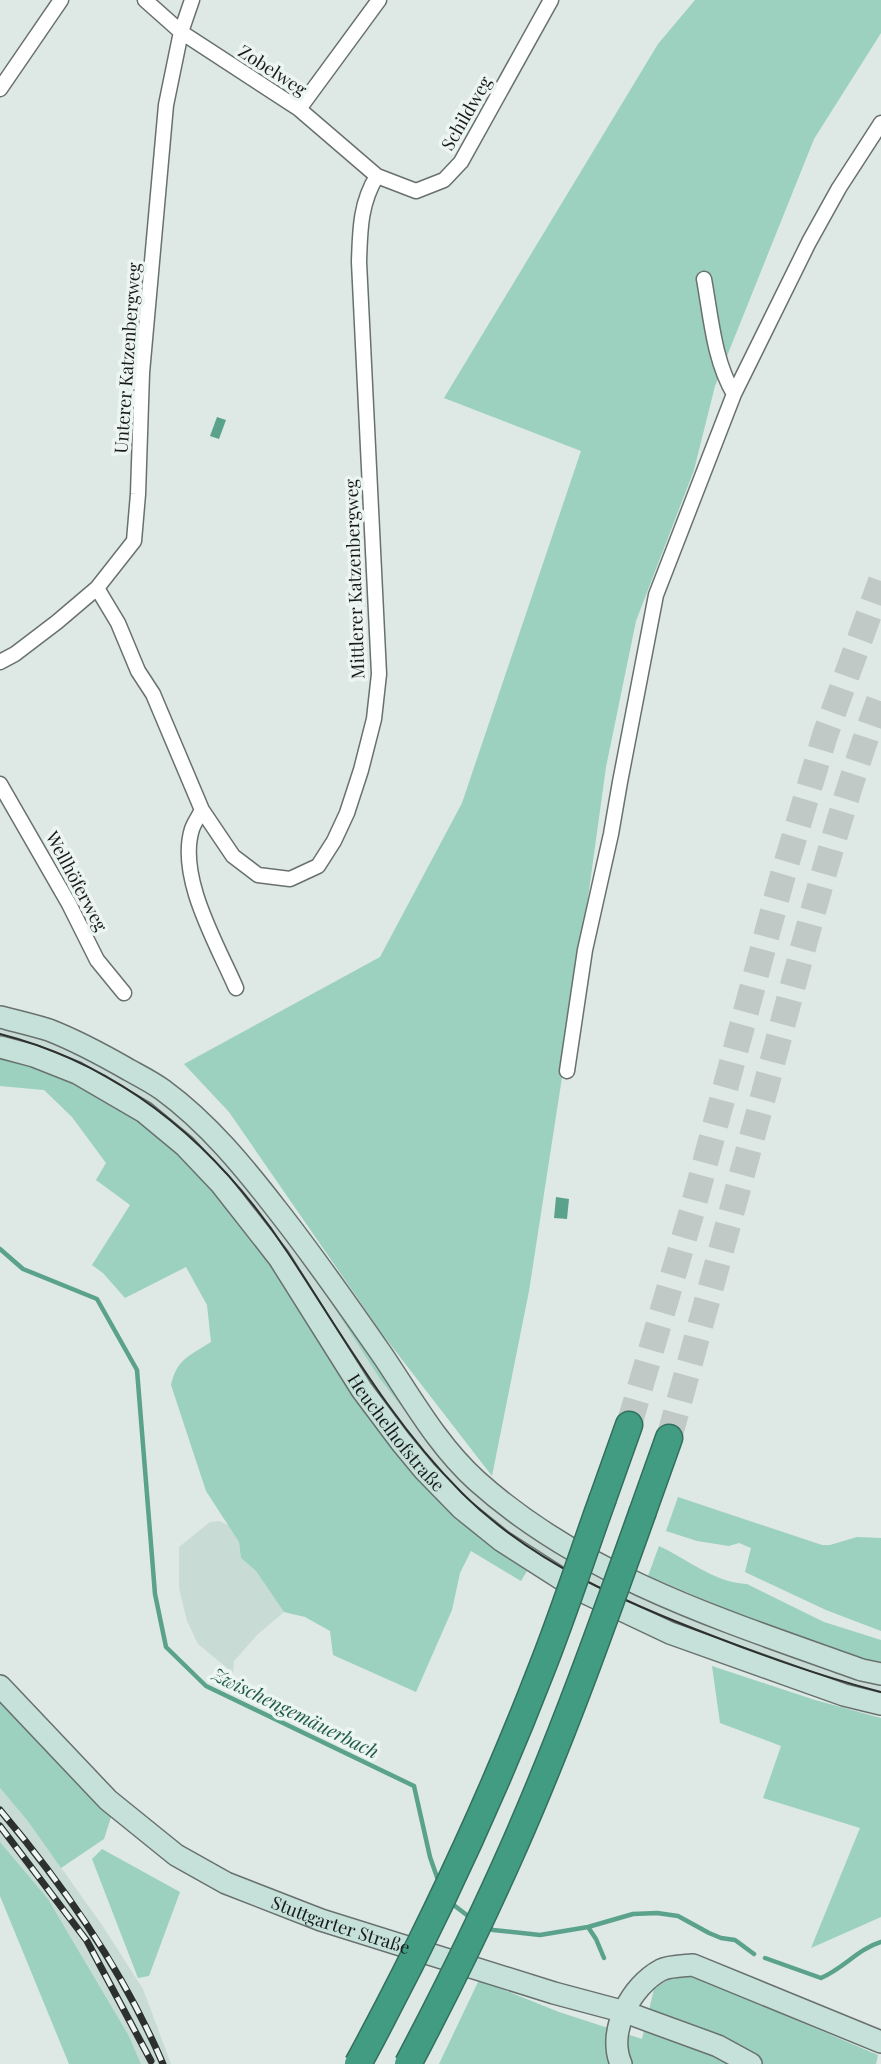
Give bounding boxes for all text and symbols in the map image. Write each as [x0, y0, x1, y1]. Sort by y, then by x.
street label: Zobelweg [234, 39, 312, 101]
street label: Schildweg [435, 71, 497, 155]
street label: Unterer Katzenbergweg [108, 261, 146, 454]
street label: Mittlerer Katzenbergweg [338, 478, 369, 680]
street label: Wellhöferweg [40, 826, 114, 936]
street label: Heuchelhofstraße [343, 1369, 450, 1496]
water label: Zwischengemäuerbach [208, 1660, 384, 1764]
street label: Stuttgarter Straße [268, 1890, 413, 1959]

